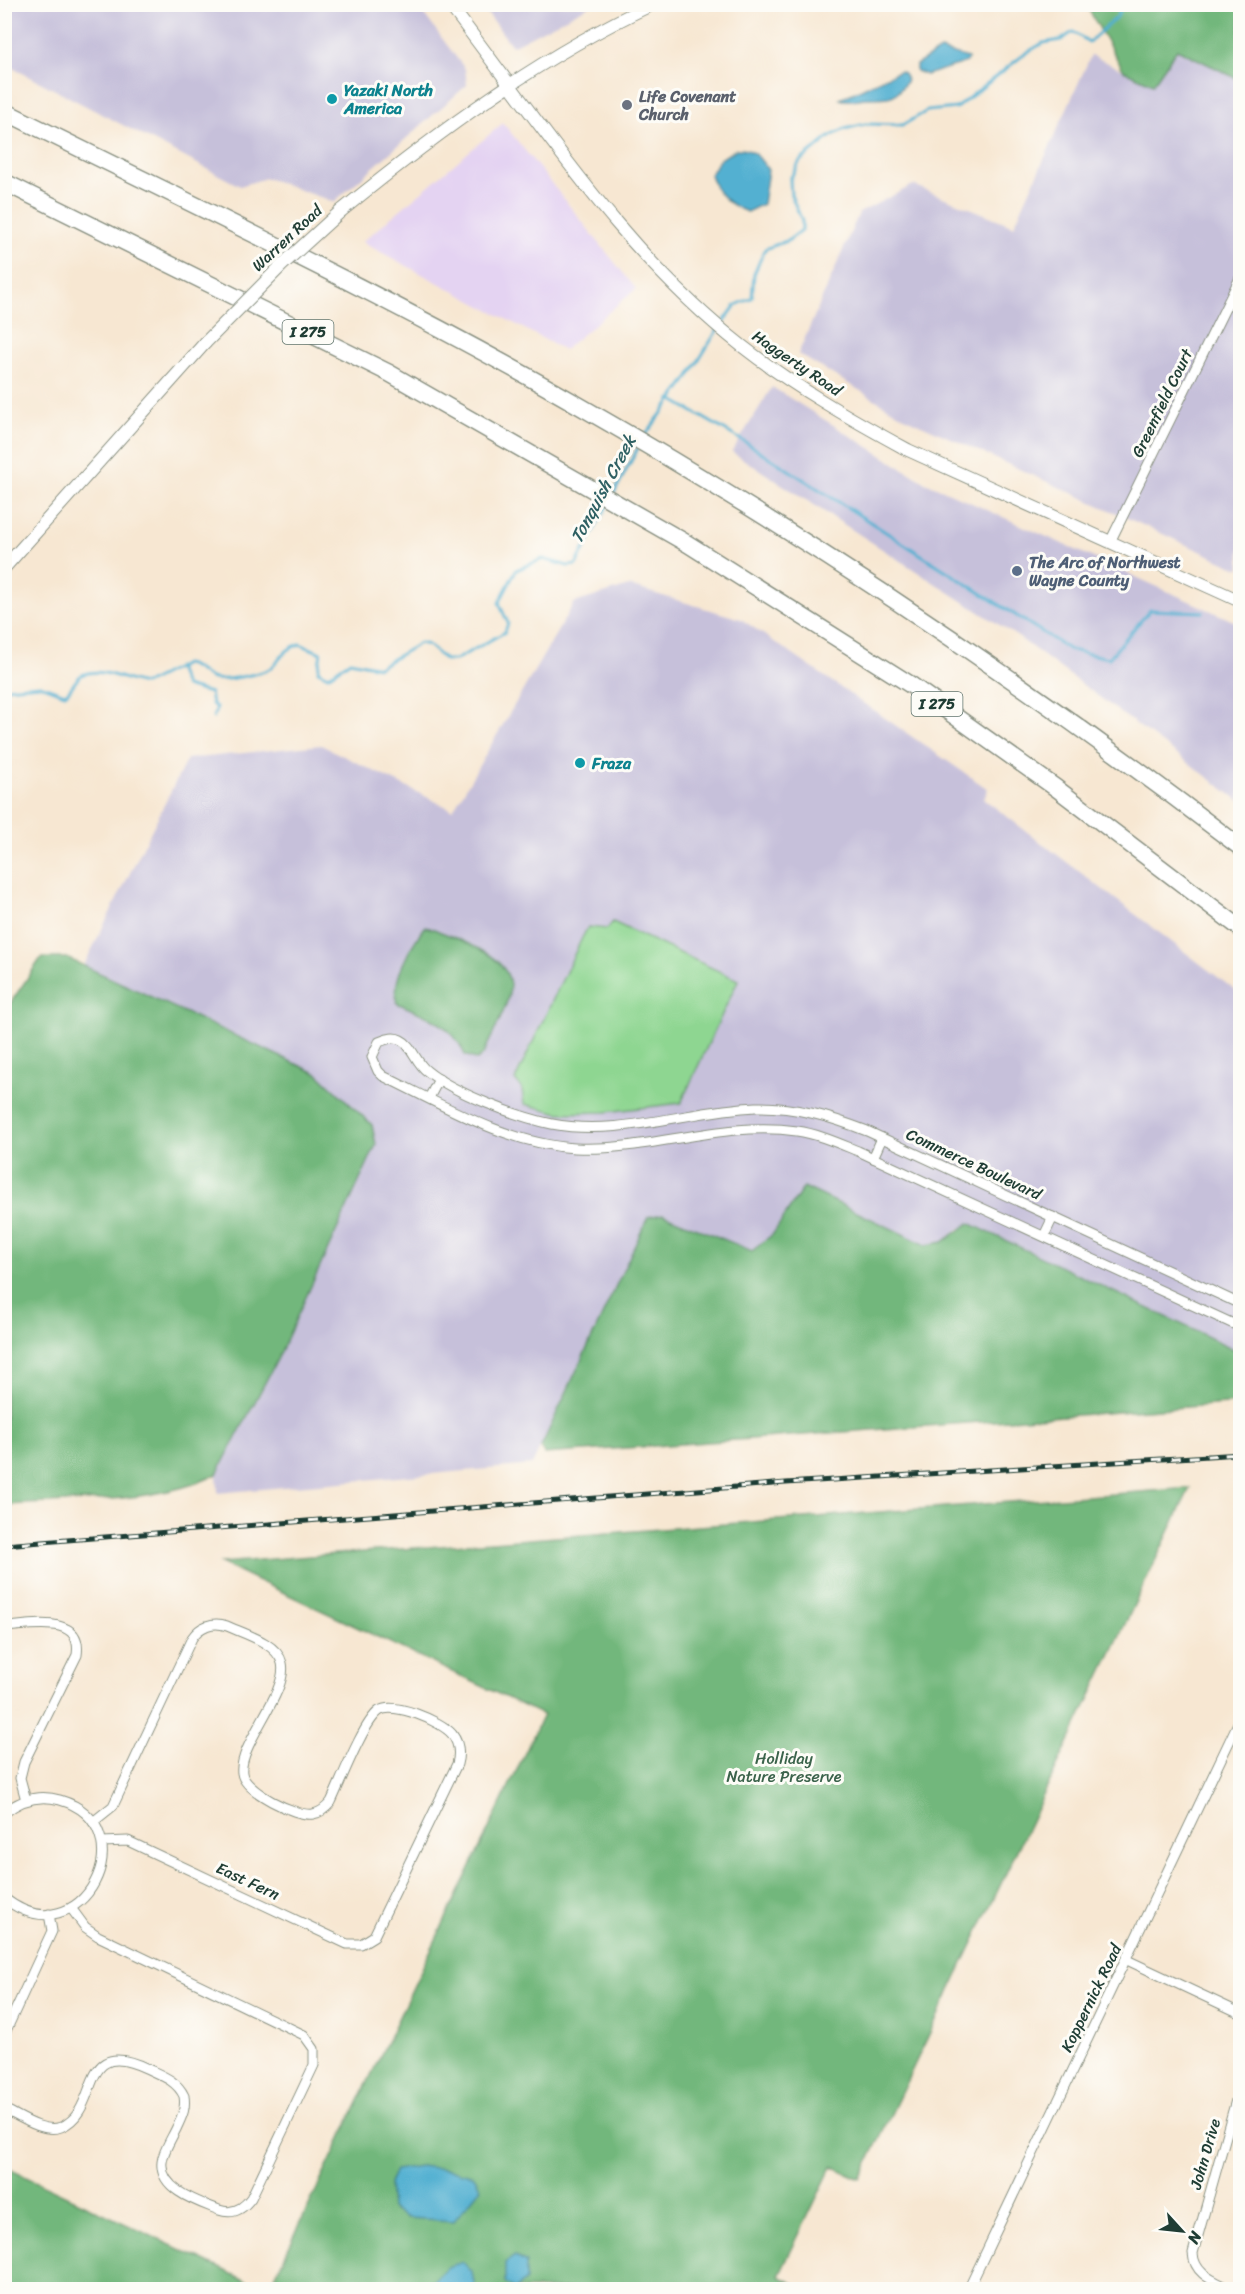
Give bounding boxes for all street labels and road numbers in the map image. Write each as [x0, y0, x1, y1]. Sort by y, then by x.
street label: Warren Road [245, 196, 330, 279]
road number: I 275 [282, 320, 334, 344]
street label: Haggerty Road [746, 322, 849, 405]
street label: Greenfield Court [1123, 343, 1201, 462]
road number: I 275 [912, 692, 962, 716]
street label: Commerce Boulevard [901, 1120, 1048, 1209]
street label: East Fern [211, 1854, 285, 1909]
street label: Koppernick Road [1052, 1937, 1130, 2057]
street label: John Drive [1181, 2115, 1229, 2194]

